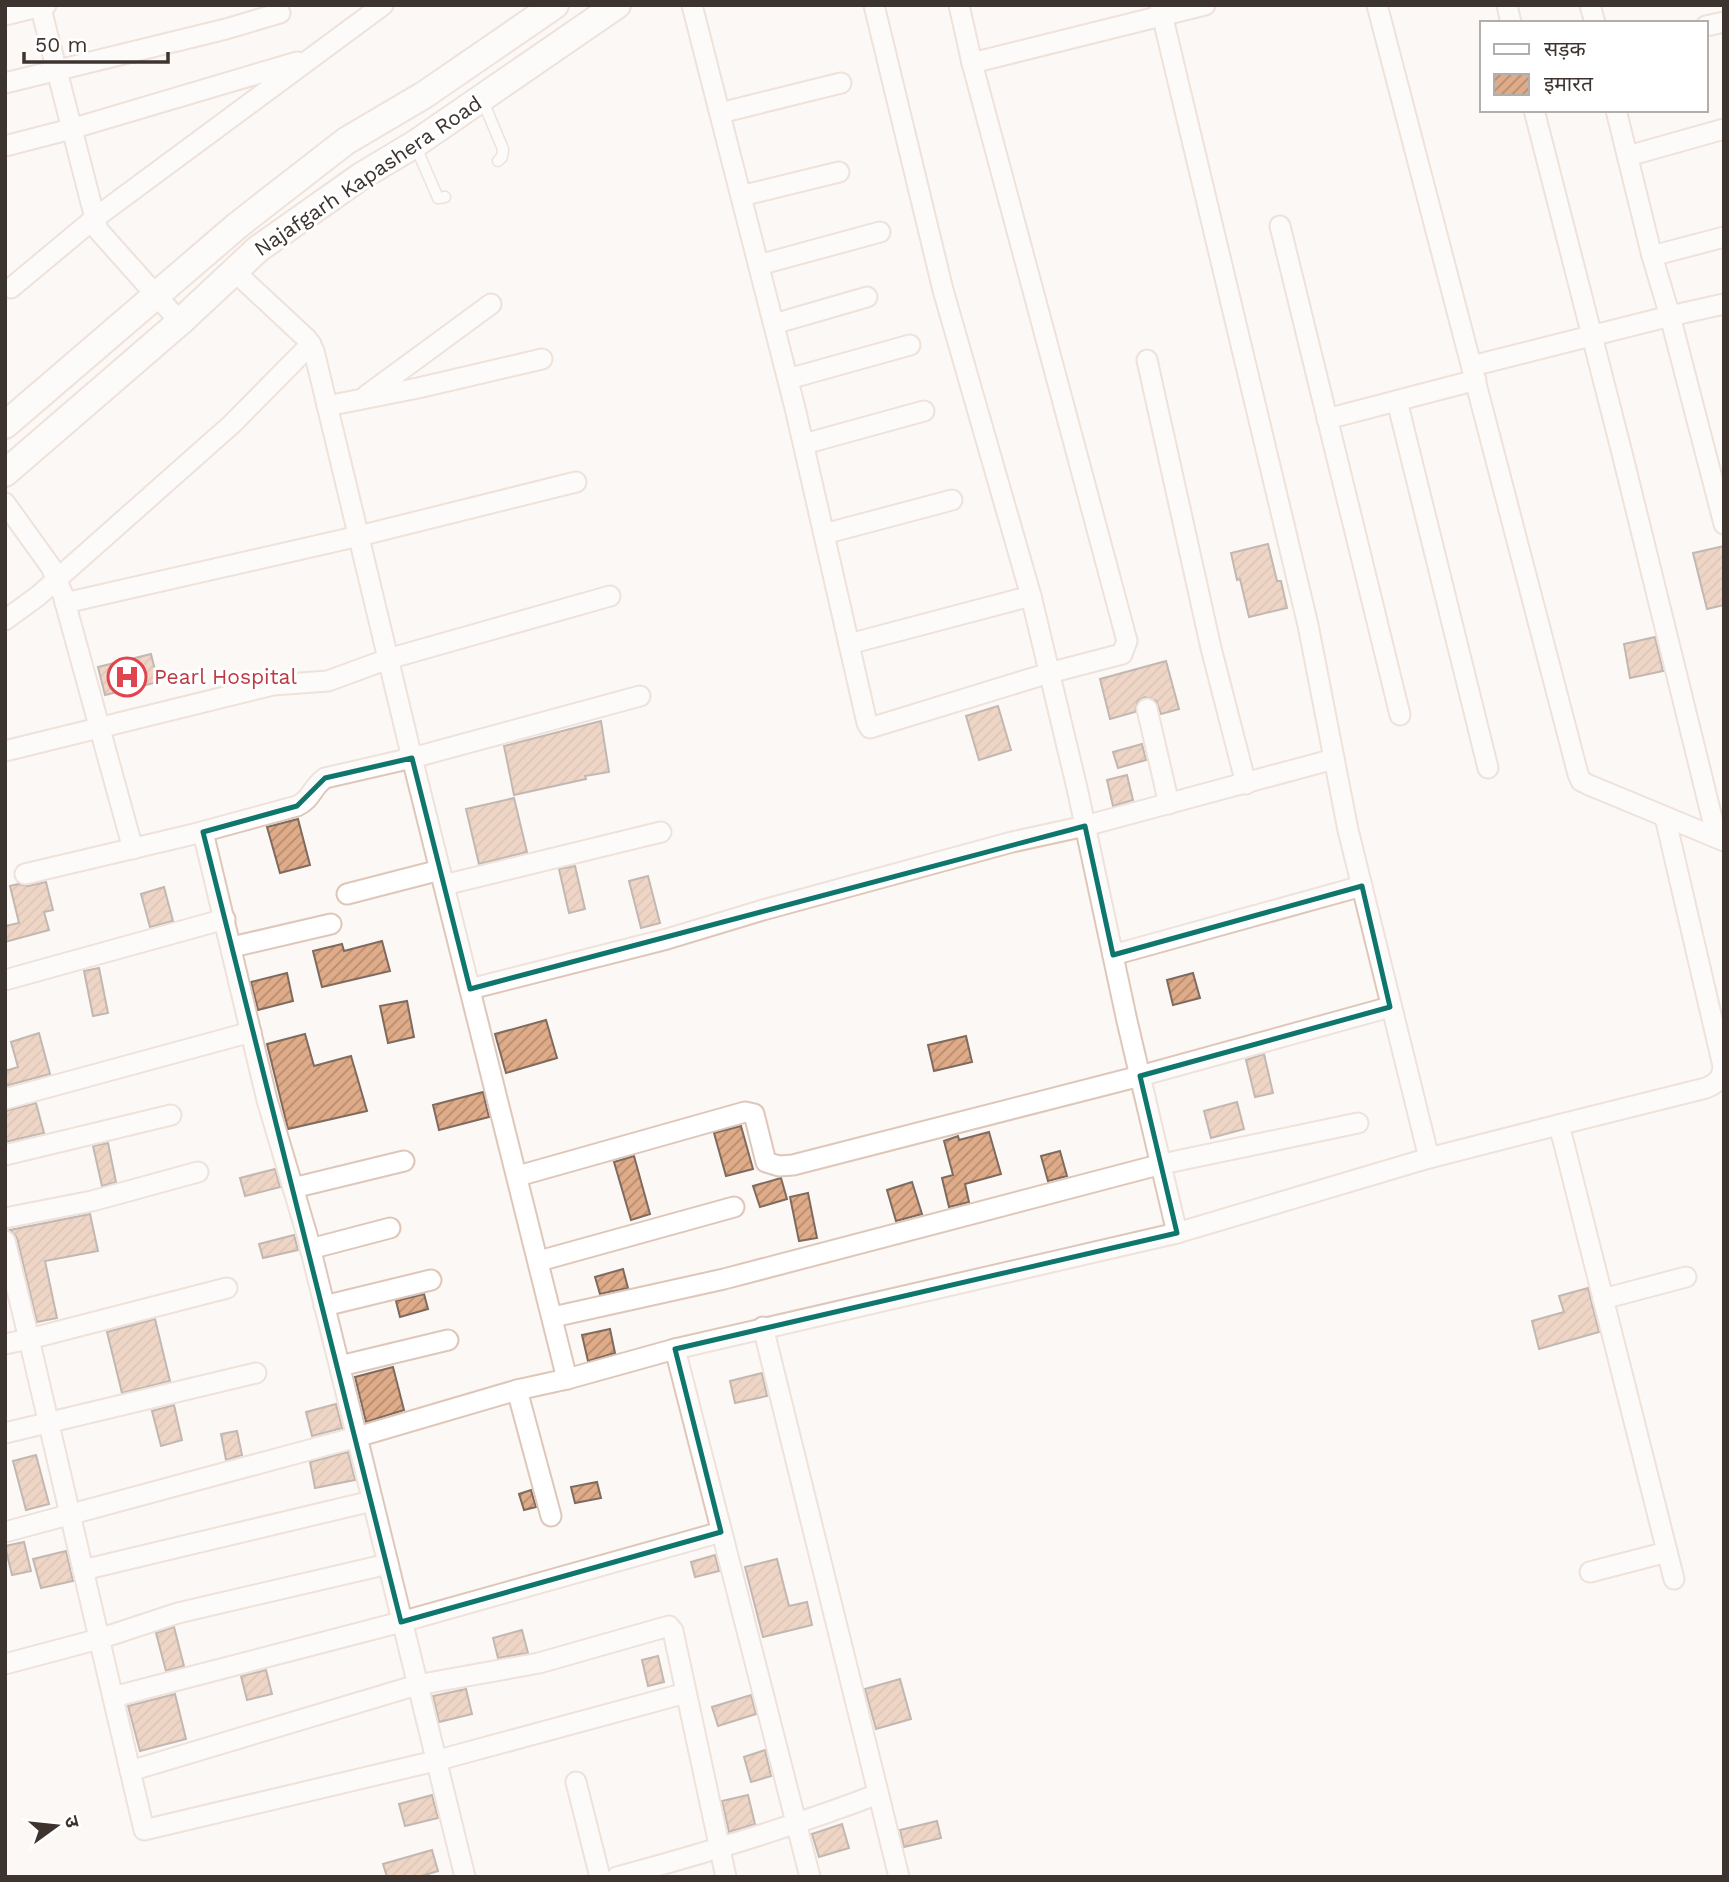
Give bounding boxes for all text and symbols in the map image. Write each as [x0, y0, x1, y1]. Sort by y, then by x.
scale bar [24, 21, 168, 65]
legend [1480, 21, 1708, 112]
text: 50 m [35, 32, 87, 57]
text: सड़क [1544, 36, 1586, 61]
text: इमारत [1544, 71, 1594, 96]
street label: Najafgarh Kapashera Road [249, 90, 486, 261]
hospital icon: Pearl Hospital [106, 656, 148, 698]
place label: Pearl Hospital [154, 664, 297, 689]
north arrow [21, 1791, 91, 1861]
text: उ [59, 1813, 85, 1831]

